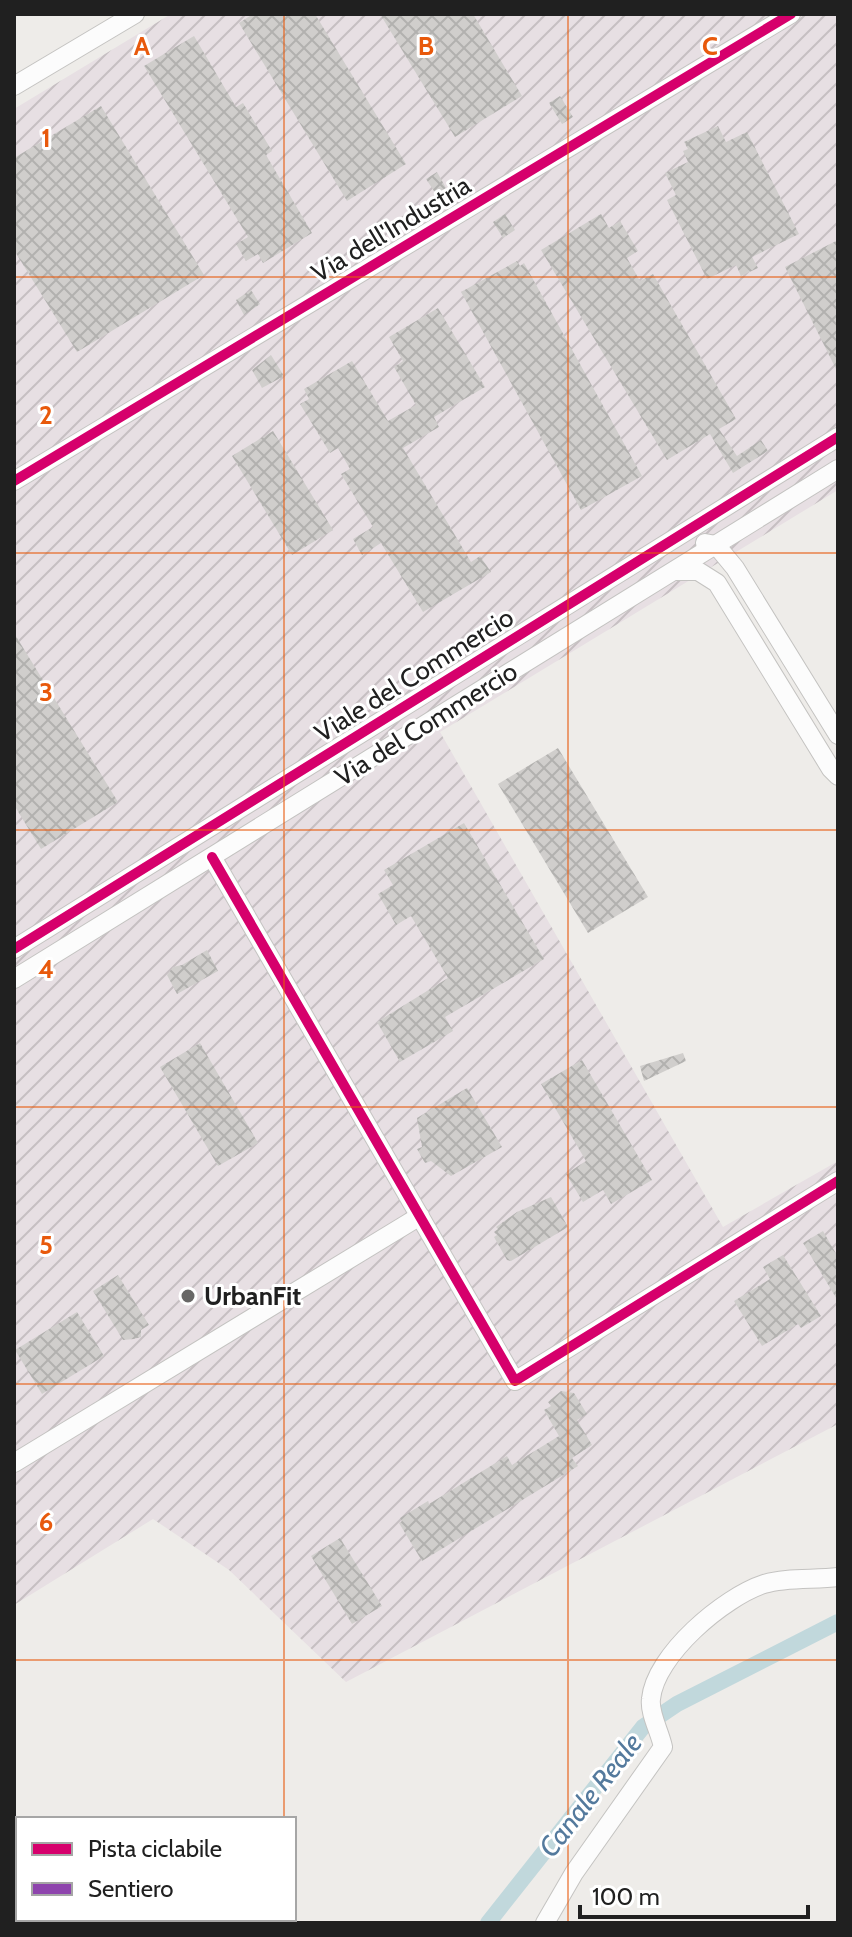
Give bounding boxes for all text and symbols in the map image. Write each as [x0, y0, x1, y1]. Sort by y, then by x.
text: A [134, 30, 151, 62]
text: B [418, 30, 434, 62]
text: C [702, 30, 718, 62]
text: 1 [41, 122, 51, 154]
street label: Via dell'Industria [306, 169, 477, 289]
text: 2 [39, 399, 53, 431]
street label: Viale del Commercio [309, 601, 519, 749]
street label: Via del Commercio [329, 655, 523, 793]
text: 3 [39, 676, 53, 708]
text: 4 [38, 953, 54, 985]
text: 5 [39, 1229, 53, 1261]
place label: UrbanFit [204, 1280, 301, 1312]
marker: UrbanFit [179, 1287, 197, 1305]
text: 6 [39, 1506, 53, 1538]
water label: Canale Reale [531, 1726, 649, 1864]
legend [16, 1817, 296, 1921]
text: Pista ciclabile [88, 1834, 222, 1863]
scale bar [580, 1869, 808, 1919]
text: Sentiero [88, 1874, 173, 1903]
text: 100 m [592, 1882, 660, 1911]

